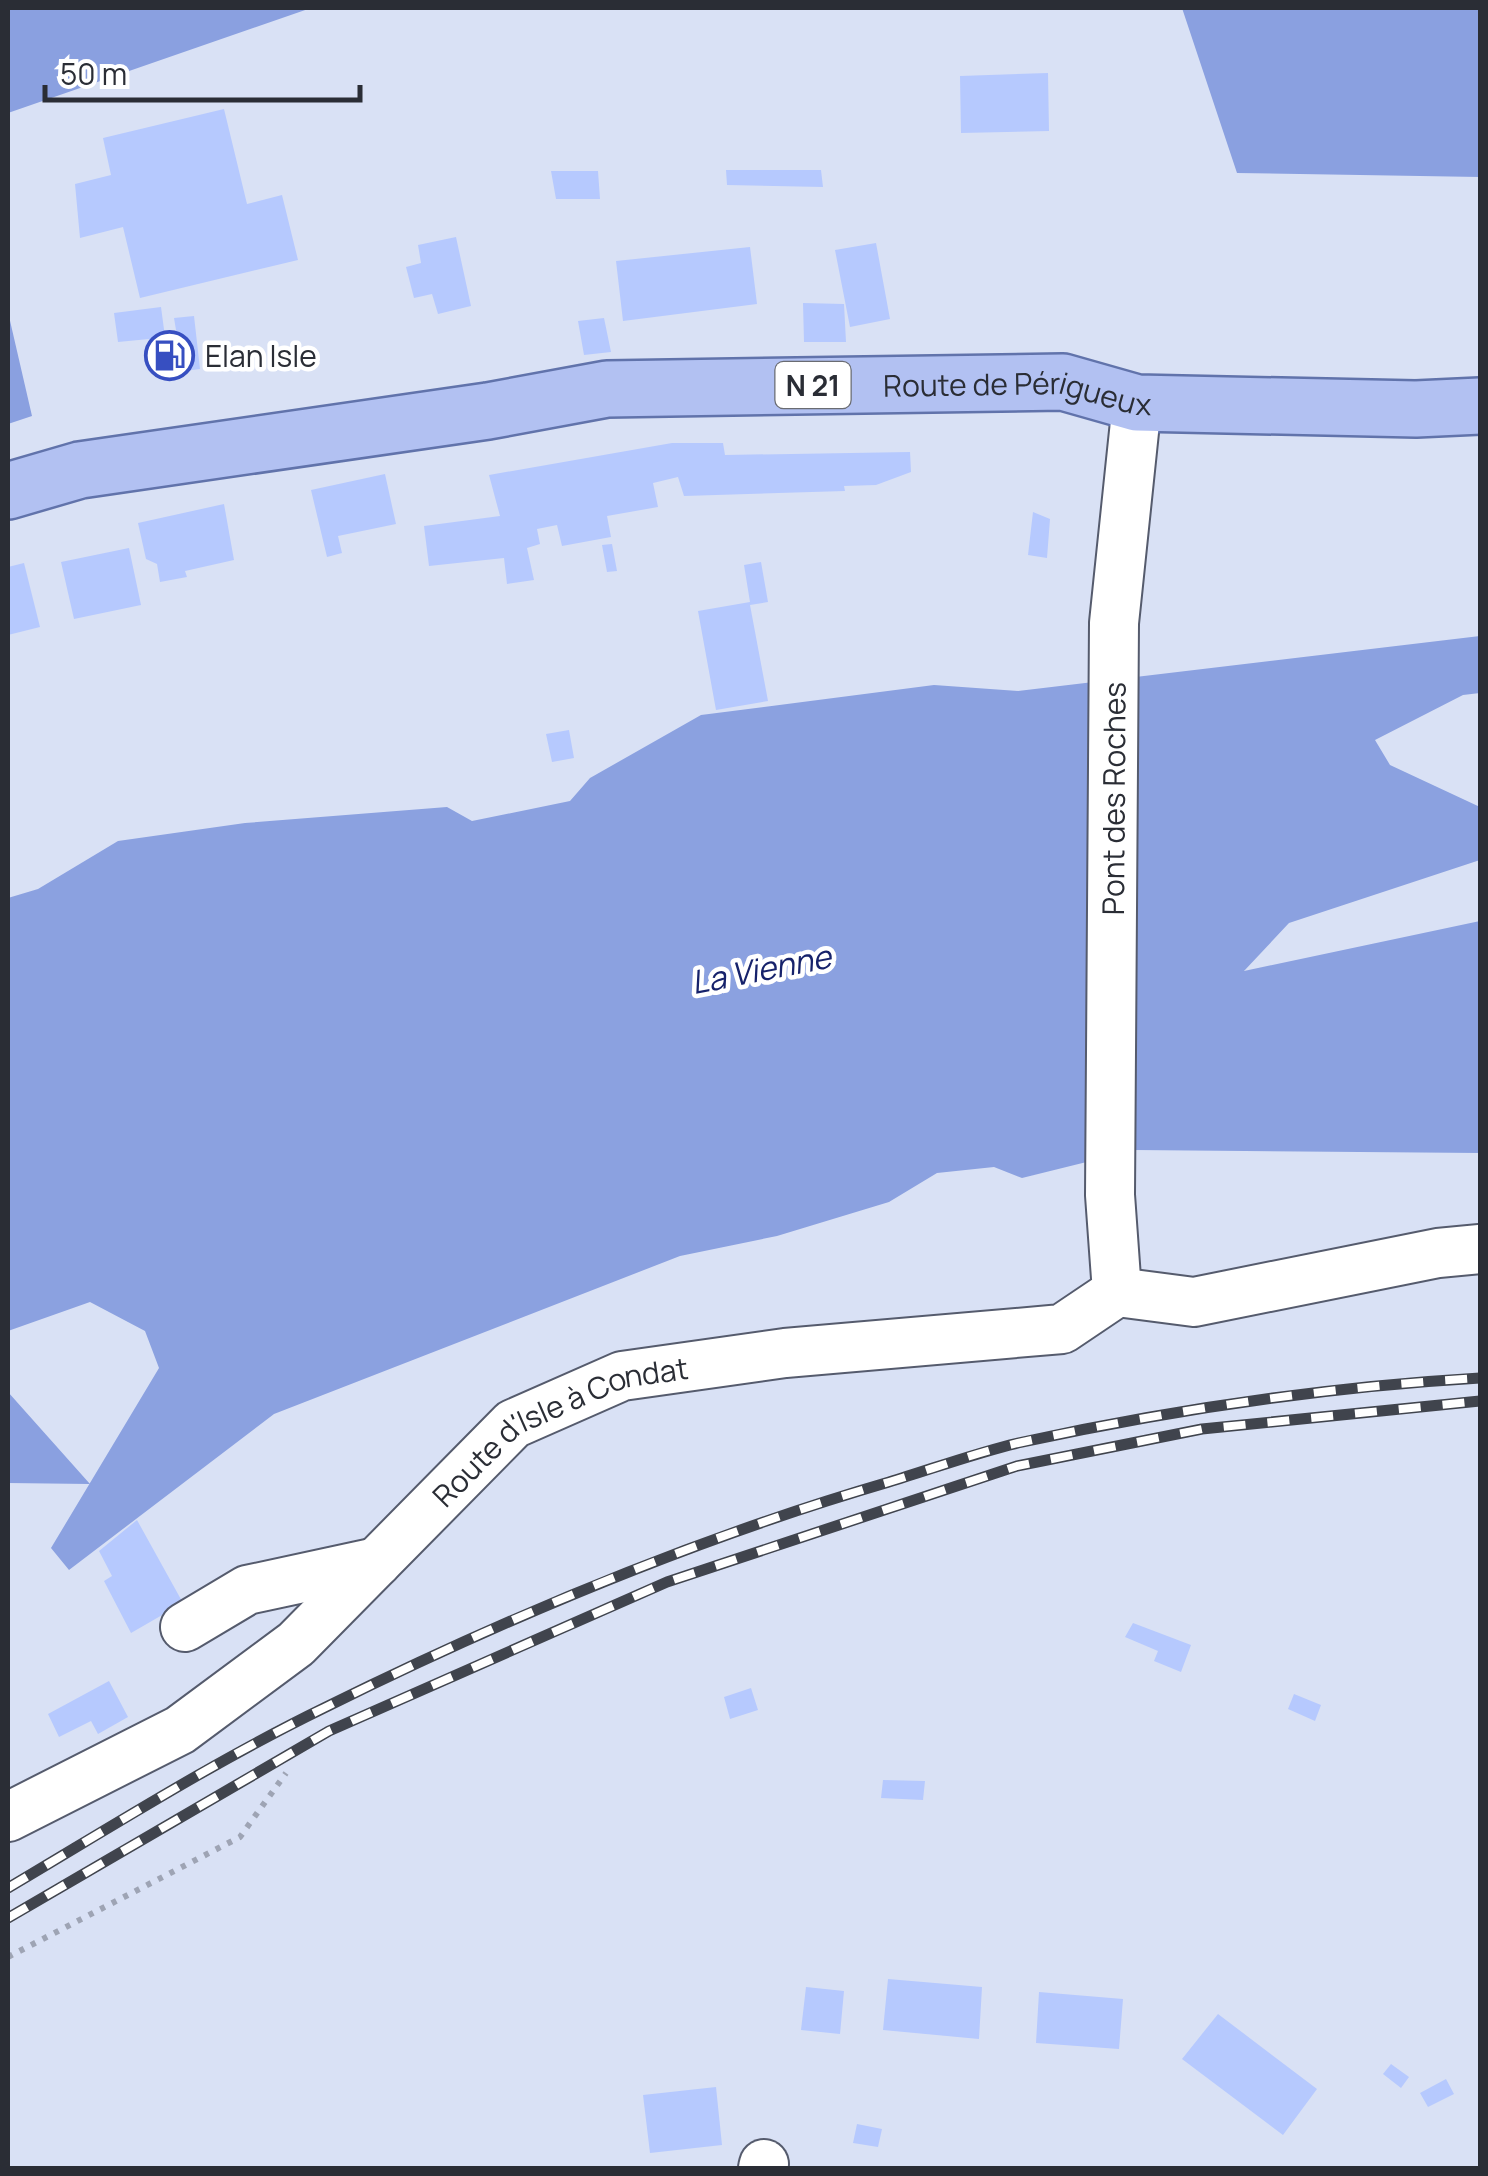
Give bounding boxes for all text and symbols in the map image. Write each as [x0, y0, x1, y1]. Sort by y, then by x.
scale bar [45, 40, 360, 102]
text: 50 m [60, 53, 127, 94]
fuel station icon: Elan Isle [144, 329, 196, 381]
place label: Elan Isle [205, 335, 317, 376]
road number: N 21 [776, 362, 850, 408]
street label: Route de Périgueux [883, 362, 1152, 424]
street label: Pont des Roches [1091, 682, 1134, 915]
water label: La Vienne [687, 933, 837, 1004]
street label: Route d'Isle à Condat [423, 1346, 691, 1515]

